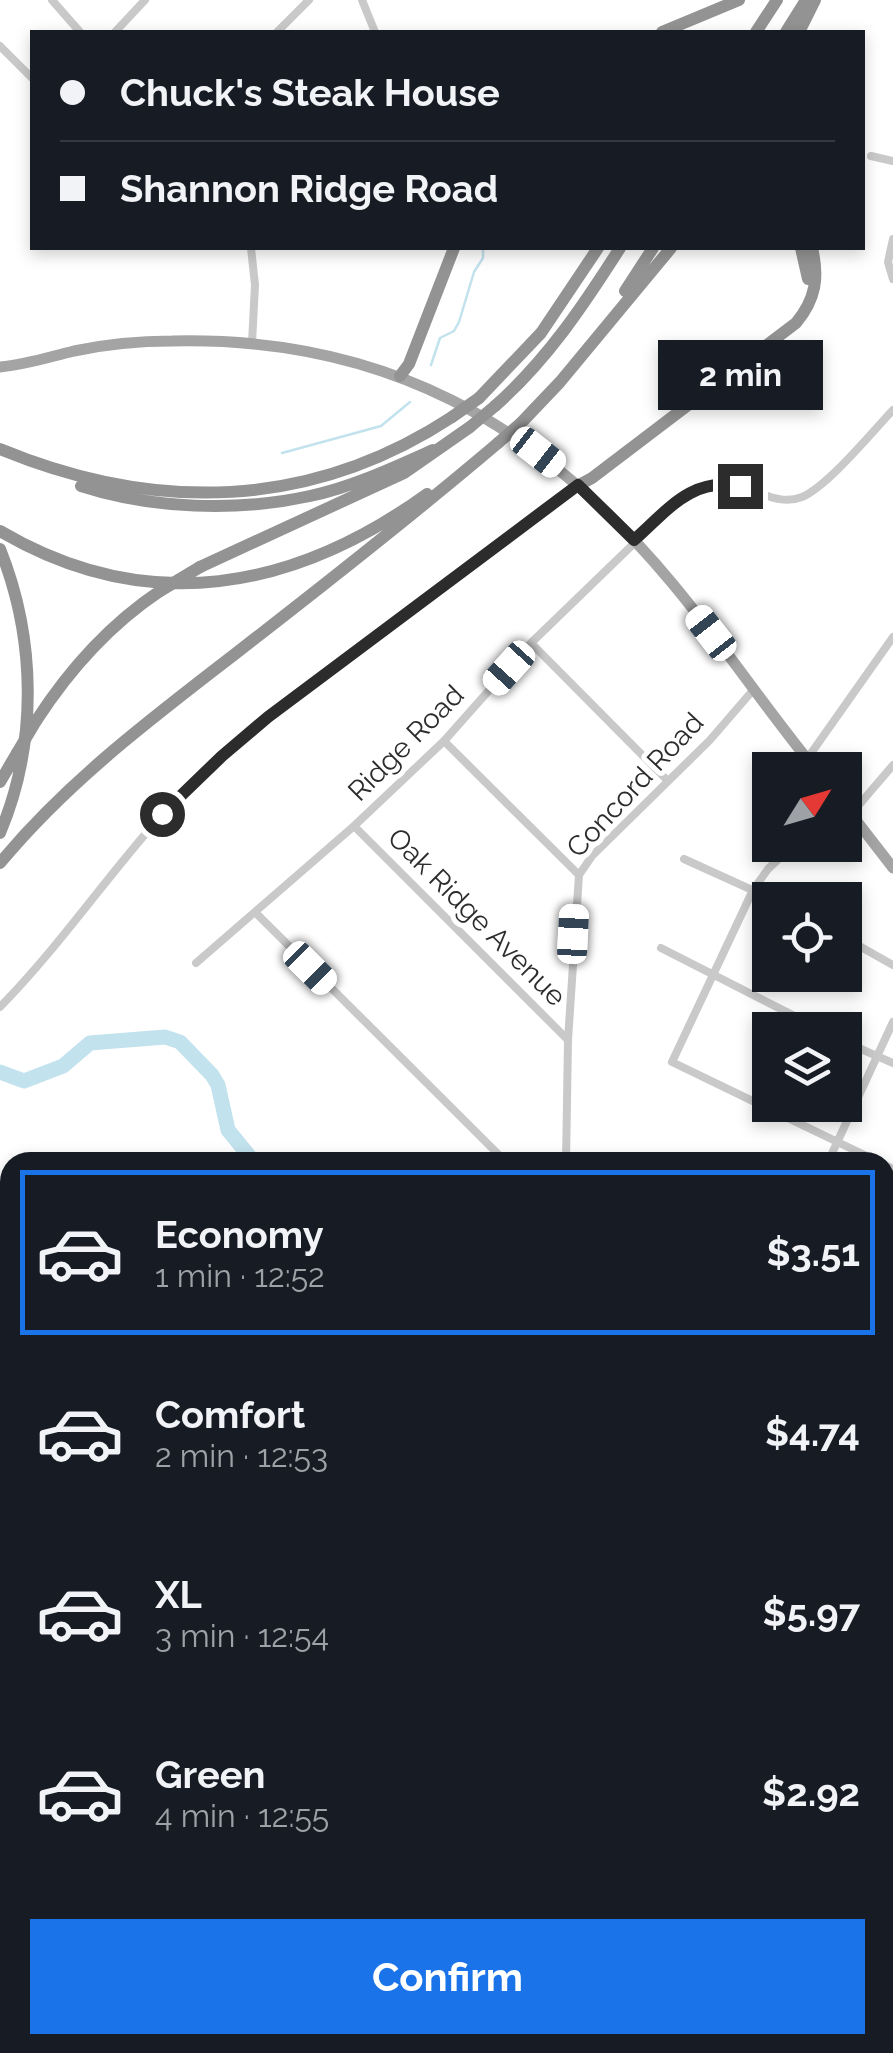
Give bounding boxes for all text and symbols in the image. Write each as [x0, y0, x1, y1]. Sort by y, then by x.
text: Chuck's Steak House [120, 70, 500, 115]
text: Shannon Ridge Road [120, 166, 498, 211]
callout: 2 min [658, 341, 822, 411]
text: 2 min [699, 356, 782, 393]
car [505, 422, 571, 482]
route end [718, 464, 763, 509]
car [681, 600, 741, 666]
car [478, 636, 540, 700]
street label: Ridge Road [341, 678, 471, 808]
street label: Concord Road [560, 706, 710, 864]
north arrow [752, 752, 862, 862]
map controls [752, 752, 862, 1122]
route start [140, 792, 185, 837]
street label: Oak Ridge Avenue [381, 821, 573, 1013]
button: locate [752, 882, 862, 992]
car [556, 903, 590, 965]
car [278, 936, 342, 1000]
button: layers [752, 1012, 862, 1122]
icon: car [35, 1208, 125, 1298]
text: Economy [155, 1212, 324, 1257]
text: $3.51 [767, 1230, 860, 1275]
text: 1 min · 12:52 [155, 1257, 325, 1294]
icon: car [35, 1388, 125, 1478]
text: Comfort [155, 1392, 305, 1437]
text: $4.74 [765, 1410, 860, 1455]
text: 2 min · 12:53 [155, 1437, 328, 1474]
icon: car [35, 1568, 125, 1658]
text: XL [155, 1572, 202, 1617]
text: $5.97 [763, 1590, 860, 1635]
text: 3 min · 12:54 [155, 1617, 329, 1654]
icon: car [35, 1748, 125, 1838]
text: Green [155, 1752, 265, 1797]
text: $2.92 [762, 1770, 860, 1815]
text: 4 min · 12:55 [155, 1797, 329, 1834]
button: Confirm [30, 1919, 865, 2034]

